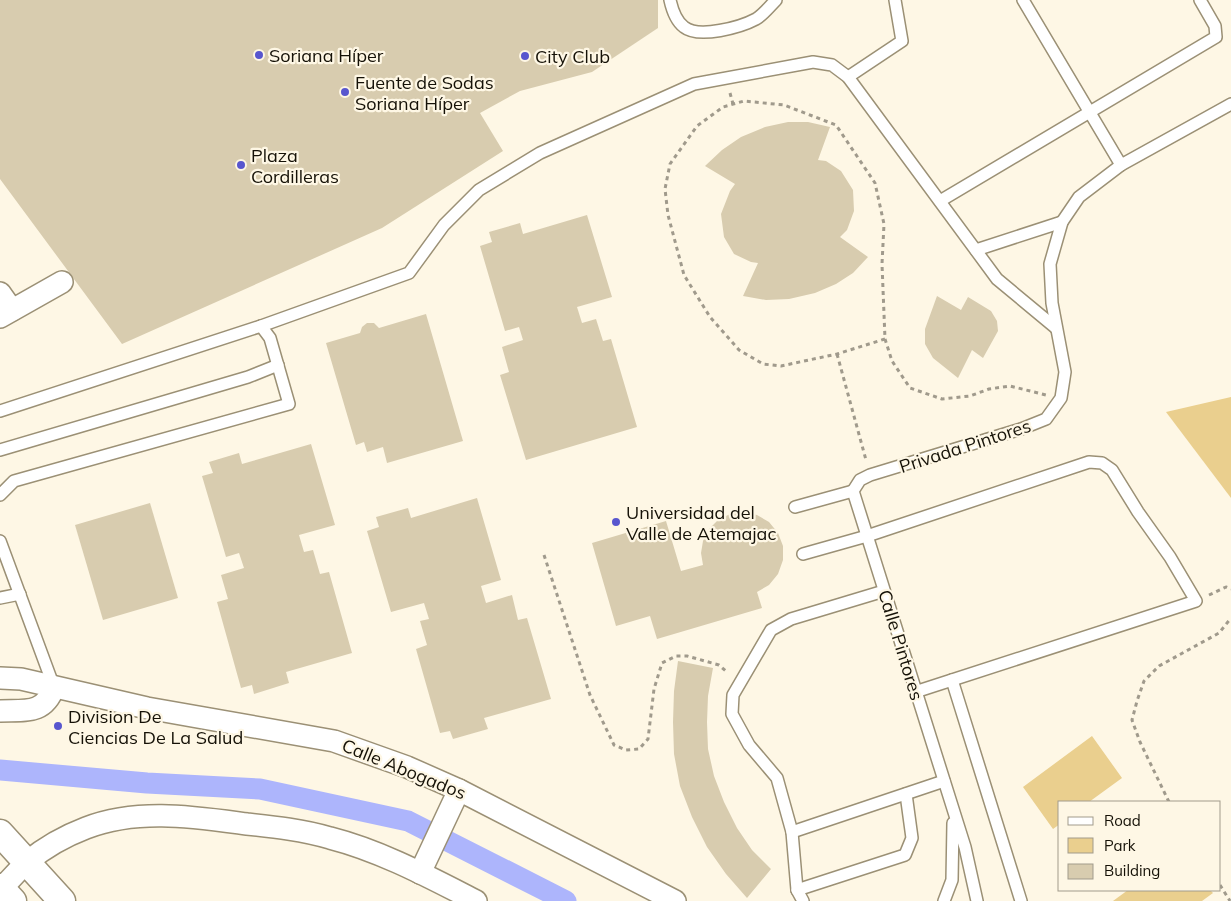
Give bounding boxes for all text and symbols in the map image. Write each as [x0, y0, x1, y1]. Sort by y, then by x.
place label: Soriana Híper [269, 44, 384, 67]
place label: City Club [535, 45, 610, 68]
marker: Soriana Híper [253, 49, 265, 61]
marker: City Club [519, 50, 531, 62]
place label: Fuente de Sodas Soriana Híper [355, 71, 494, 115]
marker: Fuente de Sodas Soriana Híper [339, 86, 351, 98]
place label: Plaza Cordilleras [251, 144, 339, 188]
marker: Plaza Cordilleras [235, 159, 247, 171]
street label: Privada Pintores [896, 414, 1034, 478]
place label: Universidad del Valle de Atemajac [626, 501, 776, 545]
marker: Universidad del Valle de Atemajac [610, 516, 622, 528]
street label: Calle Pintores [873, 587, 929, 703]
place label: Division De Ciencias De La Salud [68, 705, 243, 749]
marker: Division De Ciencias De La Salud [52, 720, 64, 732]
street label: Calle Abogados [339, 734, 469, 804]
legend [1058, 801, 1221, 891]
text: Road [1104, 811, 1141, 830]
text: Park [1104, 836, 1136, 855]
text: Building [1104, 861, 1160, 880]

